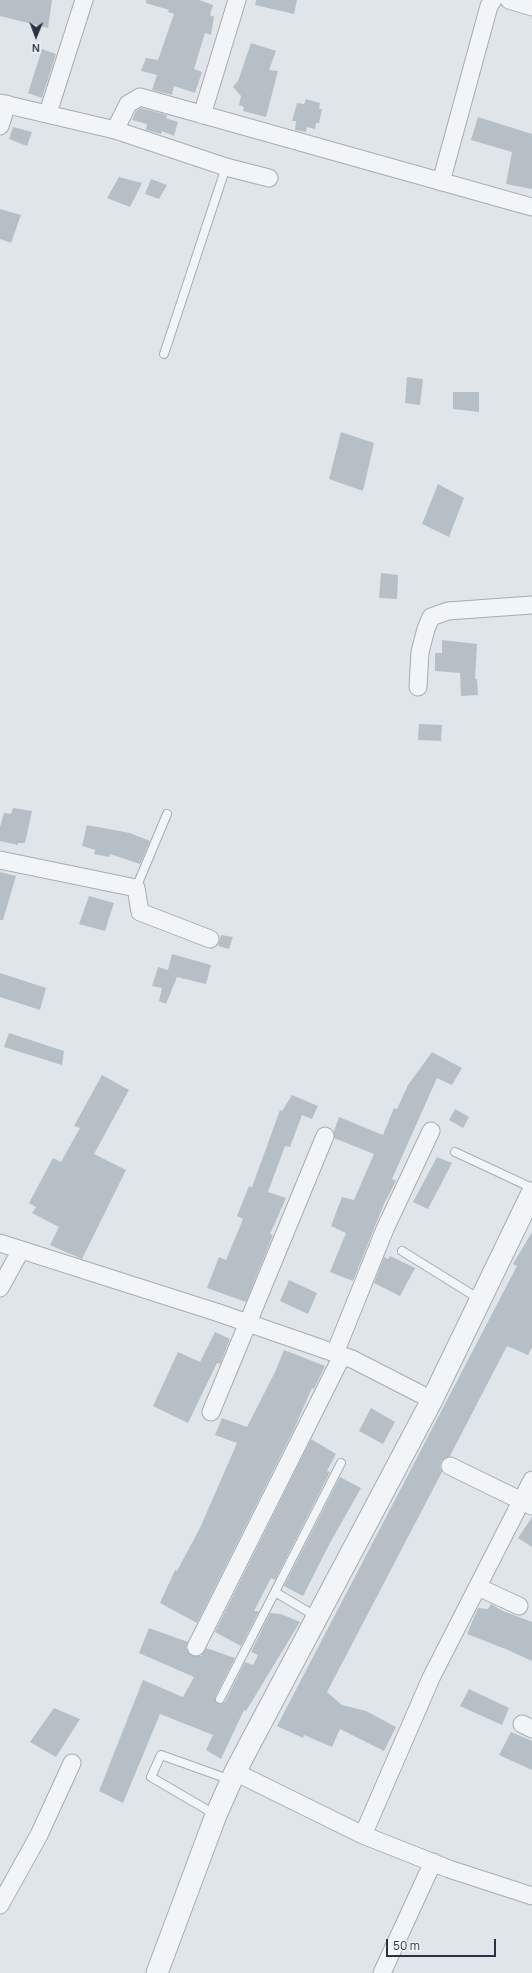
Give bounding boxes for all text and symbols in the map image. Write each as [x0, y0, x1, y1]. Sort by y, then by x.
north arrow [16, 16, 56, 56]
text: N [32, 41, 40, 56]
scale bar [388, 1931, 498, 1957]
text: 50 m [393, 1937, 420, 1954]

